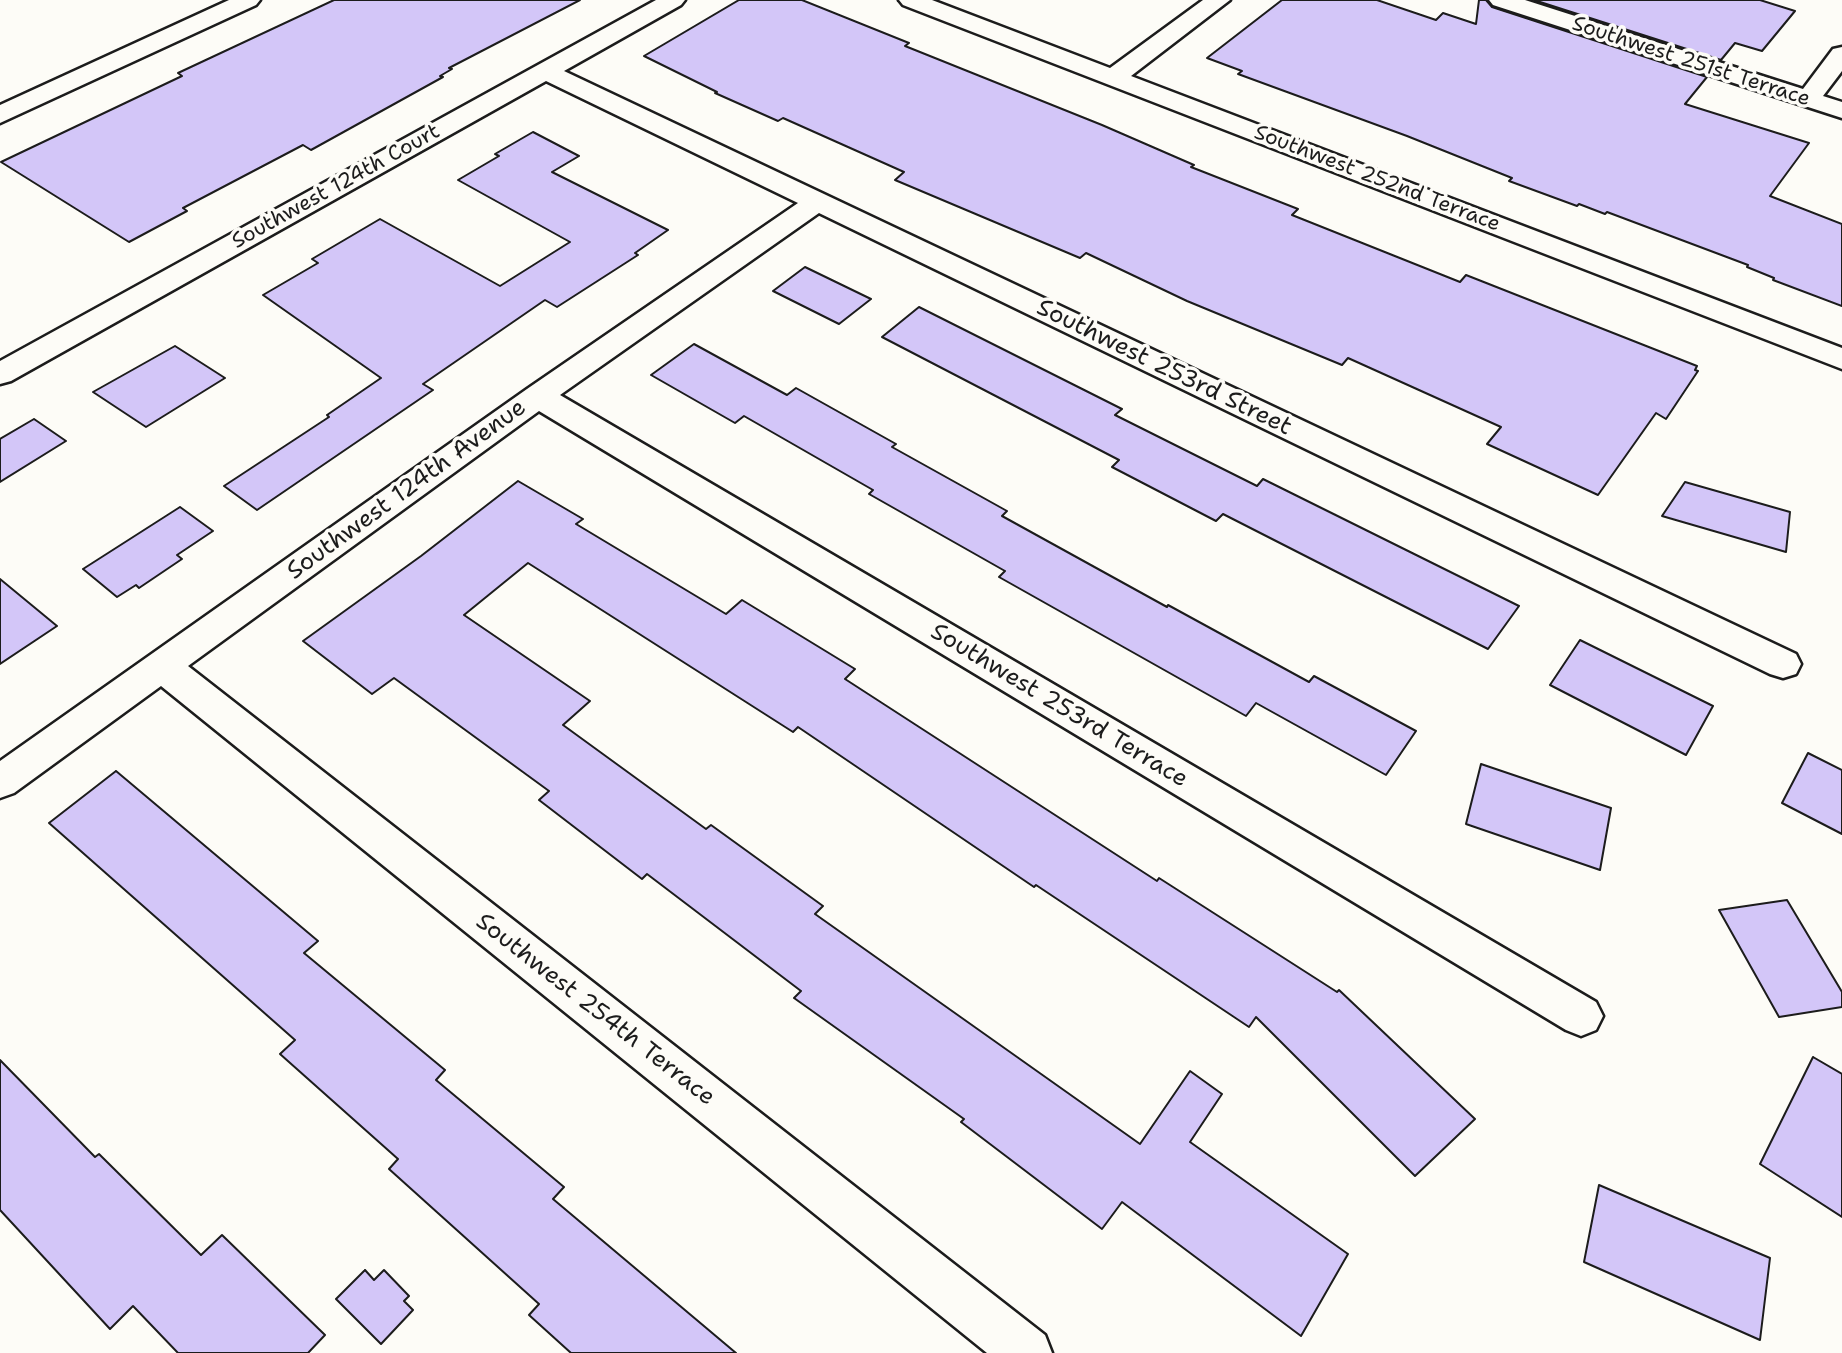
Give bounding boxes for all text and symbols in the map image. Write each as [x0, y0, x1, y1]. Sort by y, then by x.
street label: Southwest 251st Terrace [1569, 12, 1813, 112]
street label: Southwest 124th Court [228, 119, 444, 255]
street label: Southwest 252nd Terrace [1250, 120, 1504, 238]
street label: Southwest 253rd Street [1032, 294, 1296, 442]
street label: Southwest 124th Avenue [282, 394, 532, 586]
street label: Southwest 253rd Terrace [925, 618, 1193, 794]
street label: Southwest 254th Terrace [470, 908, 720, 1112]

